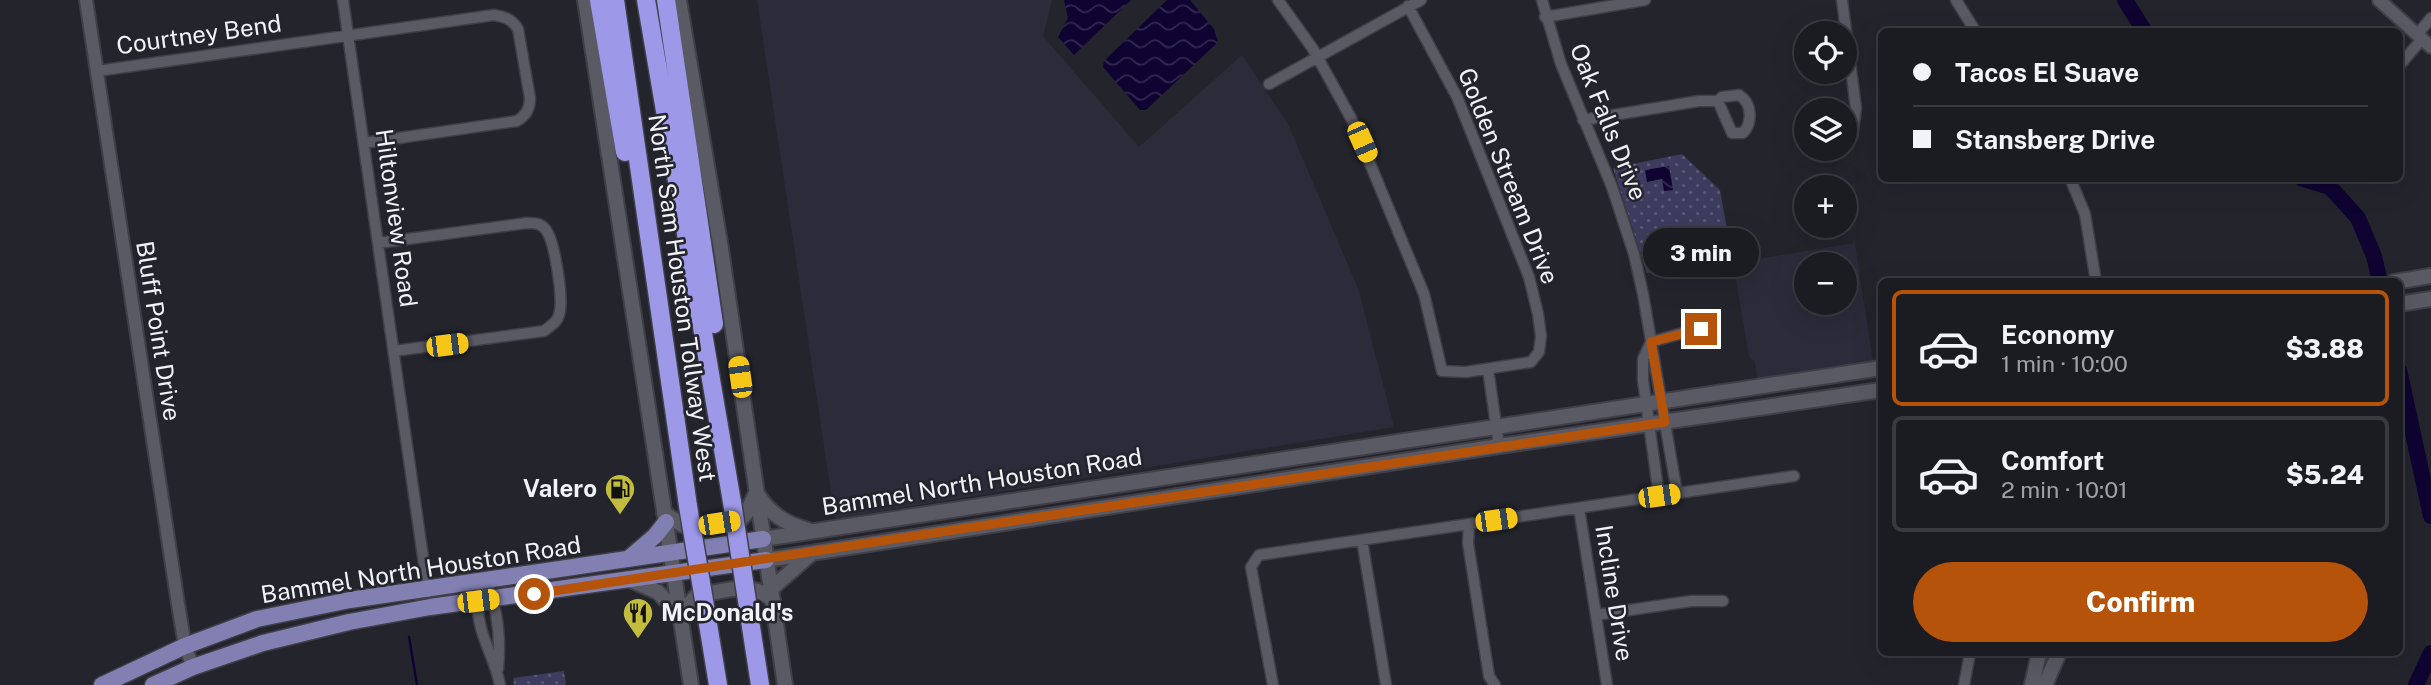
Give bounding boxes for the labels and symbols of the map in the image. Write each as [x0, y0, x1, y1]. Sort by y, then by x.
street label: Courtney Bend [115, 9, 283, 59]
street label: Oak Falls Drive [1565, 39, 1653, 204]
street label: Golden Stream Drive [1453, 64, 1565, 288]
street label: North Sam Houston Tollway West [643, 112, 723, 483]
car [1344, 119, 1381, 165]
street label: Hiltonview Road [371, 127, 423, 309]
callout: 3 min [1643, 228, 1759, 276]
street label: Bluff Point Drive [131, 239, 187, 423]
route end [1685, 313, 1717, 345]
car [425, 332, 470, 358]
car [727, 355, 754, 399]
street label: Bammel North Houston Road [820, 442, 1144, 520]
fuel station icon: Valero [603, 472, 637, 516]
place label: Valero [523, 474, 597, 502]
car [1637, 483, 1682, 509]
car [1474, 507, 1519, 533]
car [697, 509, 742, 537]
street label: Incline Drive [1590, 523, 1640, 663]
street label: Bammel North Houston Road [259, 530, 583, 608]
route start [518, 578, 550, 610]
car [456, 588, 501, 614]
restaurant icon: McDonald's [621, 596, 655, 640]
place label: McDonald's [661, 598, 793, 626]

